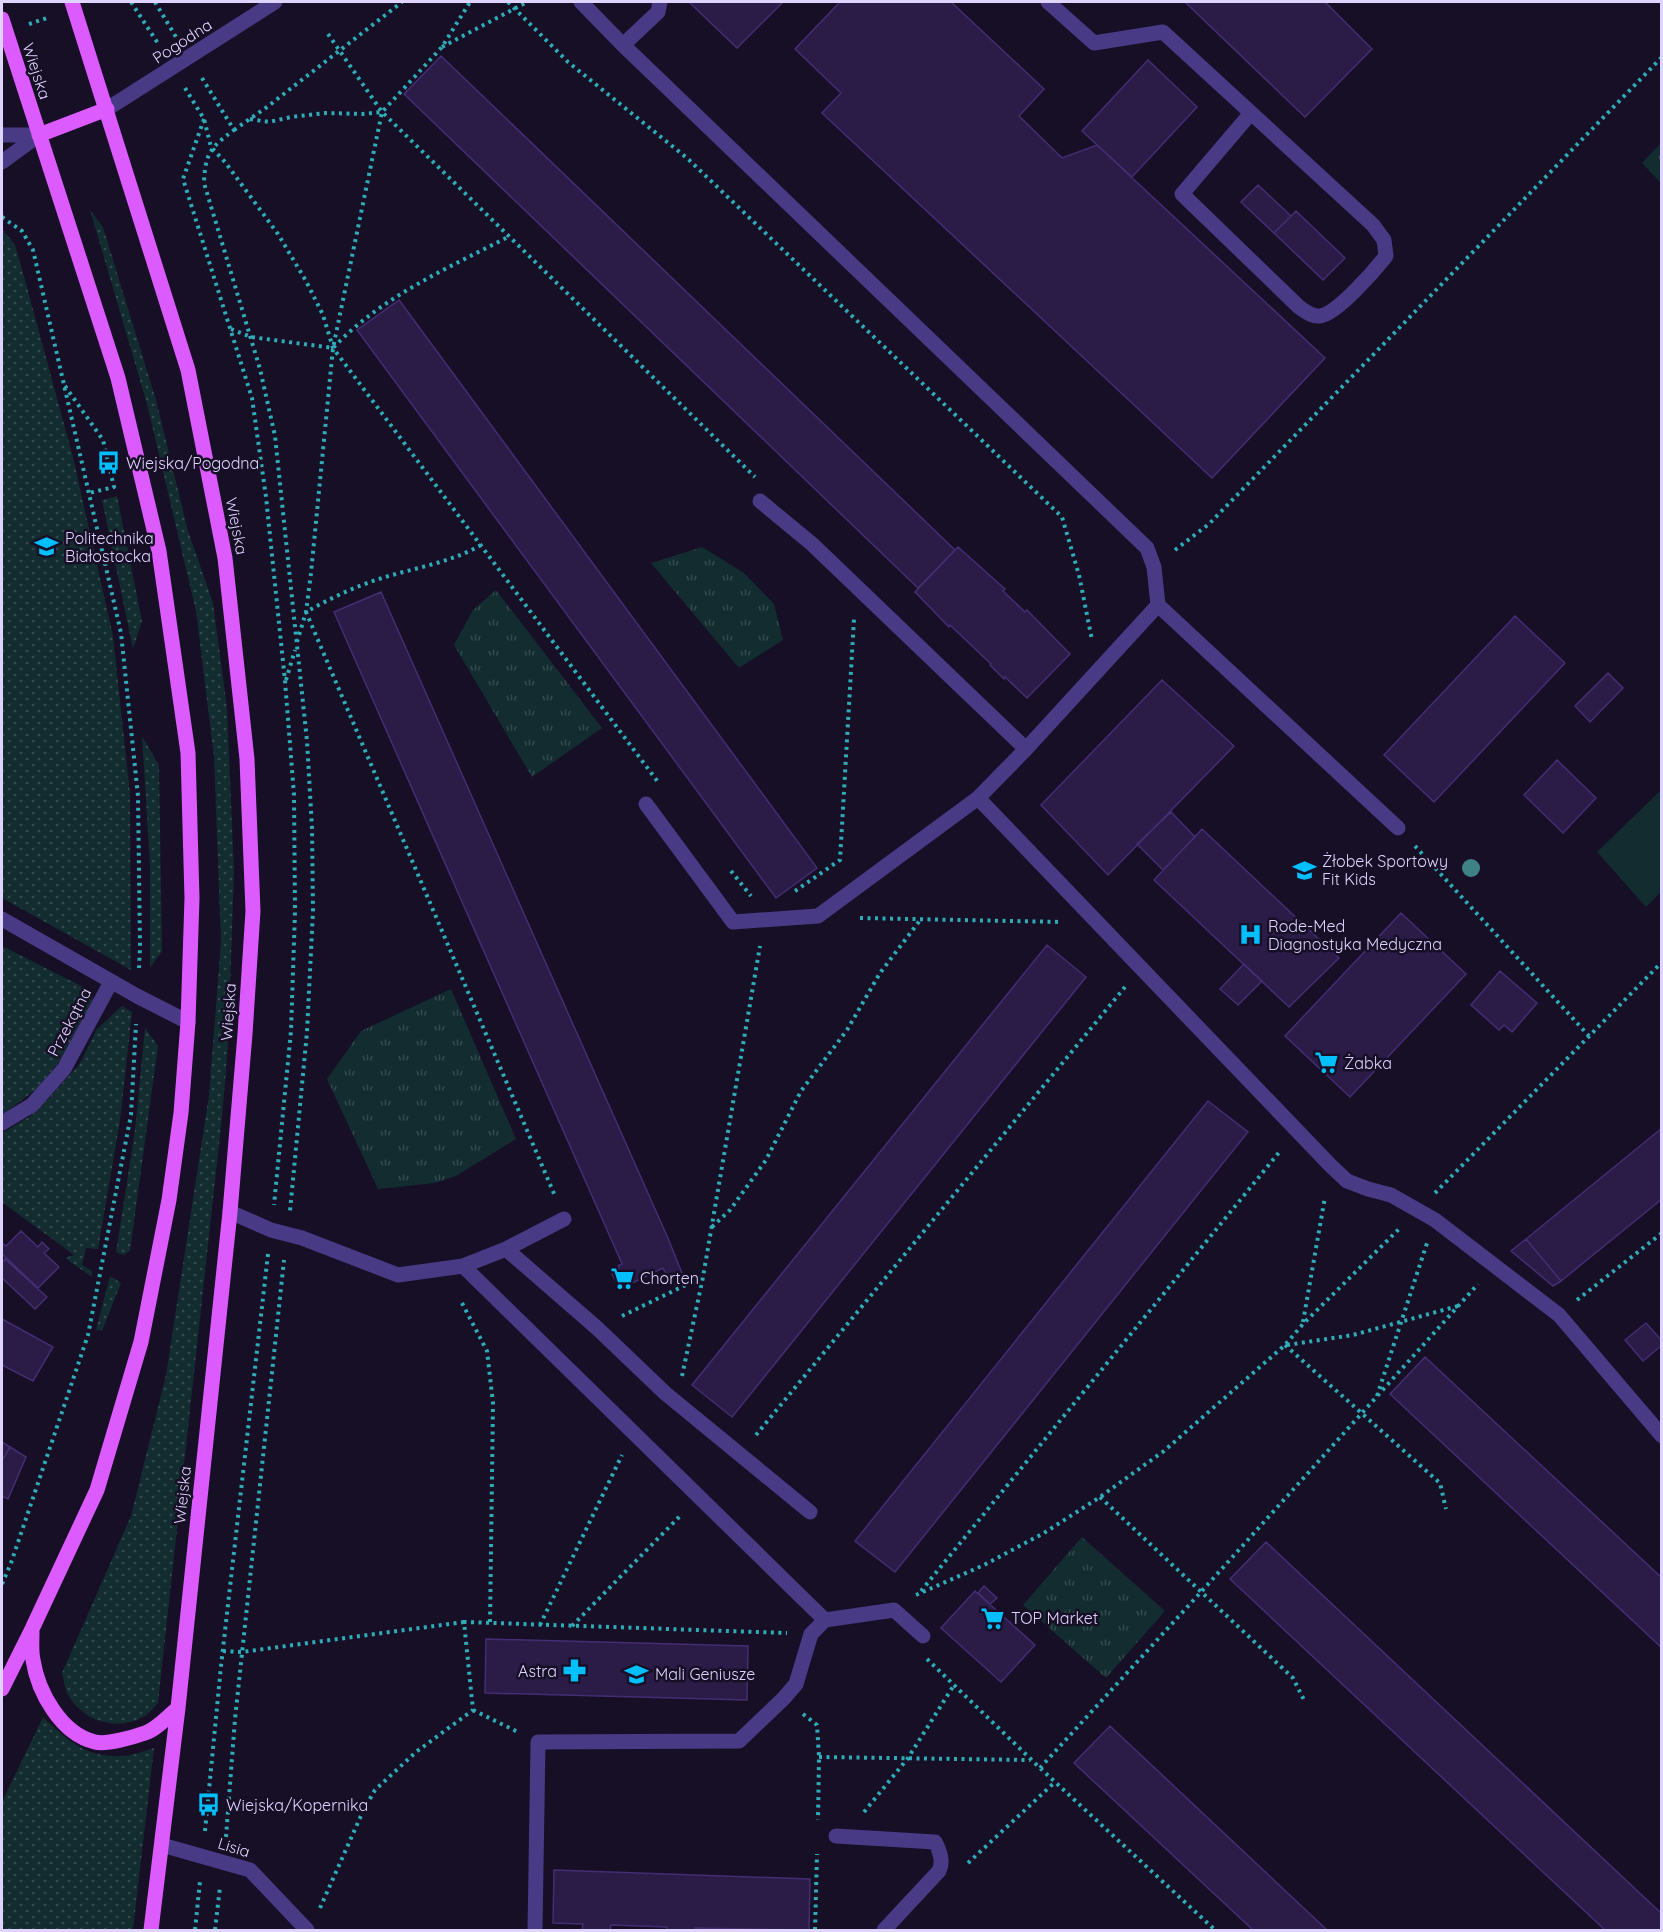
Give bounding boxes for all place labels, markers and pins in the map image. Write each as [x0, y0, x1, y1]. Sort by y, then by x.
bus stop icon: Wiejska/Pogodna [95, 450, 121, 476]
place label: Wiejska/Pogodna [126, 453, 259, 473]
place label: Politechnika Białostocka [65, 528, 154, 566]
school or university icon: Politechnika Białostocka [34, 534, 60, 560]
place label: Żłobek Sportowy Fit Kids [1322, 851, 1448, 889]
school or university icon: Żłobek Sportowy Fit Kids [1291, 857, 1317, 883]
place label: Rode-Med Diagnostyka Medyczna [1268, 916, 1442, 954]
hospital icon: Rode-Med Diagnostyka Medyczna [1237, 922, 1263, 948]
supermarket icon: Żabka [1313, 1050, 1339, 1076]
place label: Żabka [1344, 1053, 1392, 1073]
supermarket icon: Chorten [609, 1265, 635, 1291]
place label: Chorten [640, 1268, 699, 1288]
supermarket icon: TOP Market [980, 1605, 1006, 1631]
place label: TOP Market [1011, 1608, 1098, 1628]
pharmacy icon: Astra [562, 1658, 588, 1684]
place label: Astra [518, 1661, 557, 1681]
school or university icon: Mali Geniusze [624, 1661, 650, 1687]
place label: Mali Geniusze [655, 1664, 755, 1684]
bus stop icon: Wiejska/Kopernika [195, 1792, 221, 1818]
place label: Wiejska/Kopernika [226, 1795, 368, 1815]

